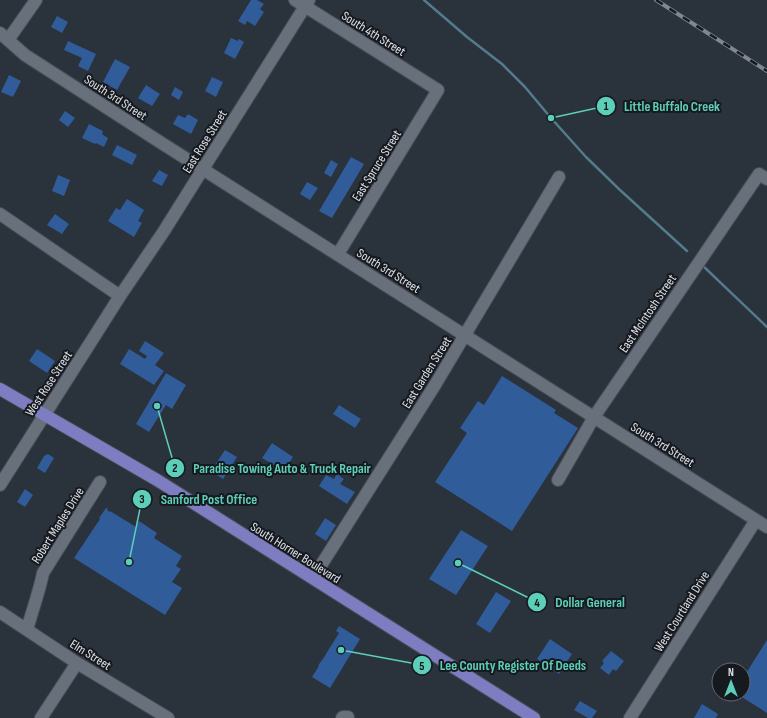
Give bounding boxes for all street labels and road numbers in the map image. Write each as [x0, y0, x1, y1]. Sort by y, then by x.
street label: South 4th Street [339, 8, 408, 60]
street label: South 3rd Street [81, 72, 150, 124]
street label: East Rose Street [179, 107, 231, 176]
street label: East Spruce Street [349, 127, 405, 204]
street label: South 3rd Street [354, 245, 423, 297]
street label: East McIntosh Street [616, 271, 680, 356]
street label: East Garden Street [398, 334, 455, 411]
street label: West Rose Street [22, 348, 76, 419]
street label: South 3rd Street [628, 419, 697, 471]
street label: Robert Maples Drive [28, 484, 88, 567]
street label: South Horner Boulevard [247, 519, 343, 587]
street label: West Courtland Drive [651, 568, 713, 655]
street label: Elm Street [67, 636, 114, 674]

